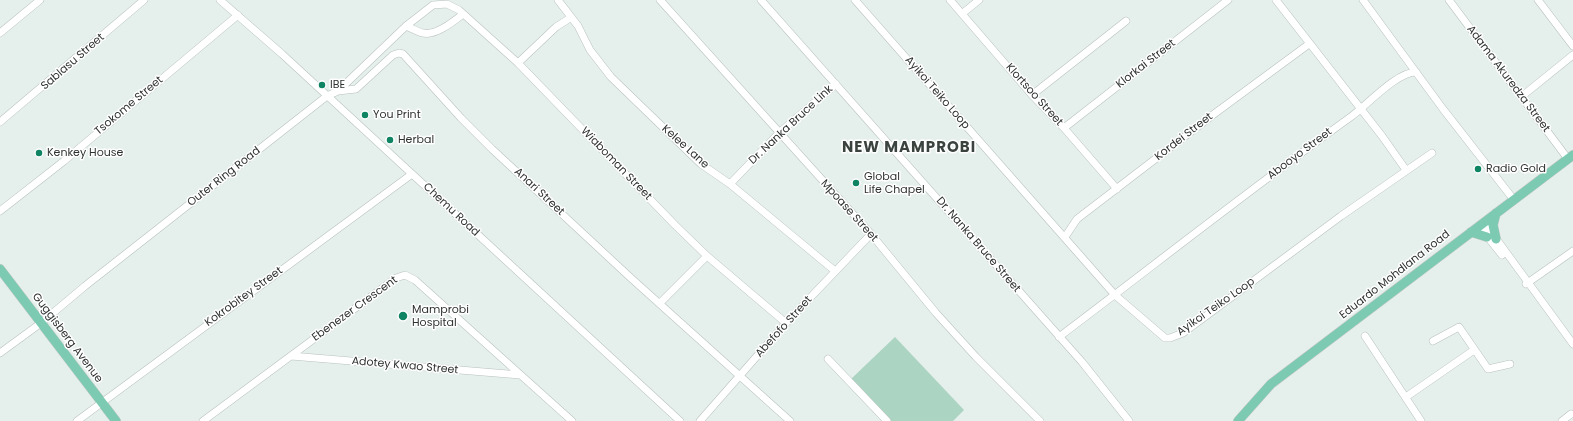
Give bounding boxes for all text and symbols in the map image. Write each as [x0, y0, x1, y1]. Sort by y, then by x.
street label: Adama Akuredza Street [1464, 23, 1552, 135]
street label: Sablasu Street [39, 31, 107, 93]
street label: Klorkai Street [1114, 37, 1178, 91]
street label: Ayikoi Teiko Loop [902, 54, 972, 132]
street label: Klortsoo Street [1003, 61, 1065, 129]
street label: Tsokome Street [92, 74, 166, 138]
place label: IBE [330, 78, 345, 92]
marker: IBE [317, 80, 327, 90]
street label: Dr. Nanka Bruce Link [746, 83, 836, 167]
place label: You Print [373, 108, 421, 122]
marker: You Print [360, 110, 370, 120]
street label: Kordei Street [1152, 110, 1216, 164]
street label: Kelee Lane [659, 122, 711, 172]
street label: Wiaboman Street [578, 125, 654, 203]
street label: Abooyo Street [1265, 125, 1335, 183]
place label: Herbal [398, 133, 434, 147]
marker: Herbal [385, 135, 395, 145]
district label: NEW MAMPROBI [842, 139, 976, 157]
street label: Outer Ring Road [185, 144, 263, 210]
place label: Kenkey House [47, 146, 123, 160]
marker: Kenkey House [34, 148, 44, 158]
place label: Radio Gold [1486, 162, 1546, 176]
marker: Radio Gold [1473, 164, 1483, 174]
street label: Anari Street [511, 165, 567, 219]
place label: Global Life Chapel [864, 170, 925, 196]
street label: Mpoase Street [818, 177, 880, 245]
marker: Global Life Chapel [851, 178, 861, 188]
street label: Chemu Road [420, 181, 482, 239]
street label: Dr. Nanka Bruce Street [933, 195, 1023, 295]
street label: Eduardo Mohdlana Road [1337, 228, 1453, 322]
street label: Kokrobitey Street [203, 264, 285, 330]
street label: Ebenezer Crescent [310, 274, 400, 344]
street label: Ayikoi Teiko Loop [1175, 275, 1257, 339]
street label: Guggisberg Avenue [29, 291, 105, 385]
street label: Abefofo Street [753, 294, 815, 360]
place label: Mamprobi Hospital [412, 303, 469, 329]
marker: Mamprobi Hospital [397, 310, 409, 322]
street label: Adotey Kwao Street [351, 355, 459, 377]

